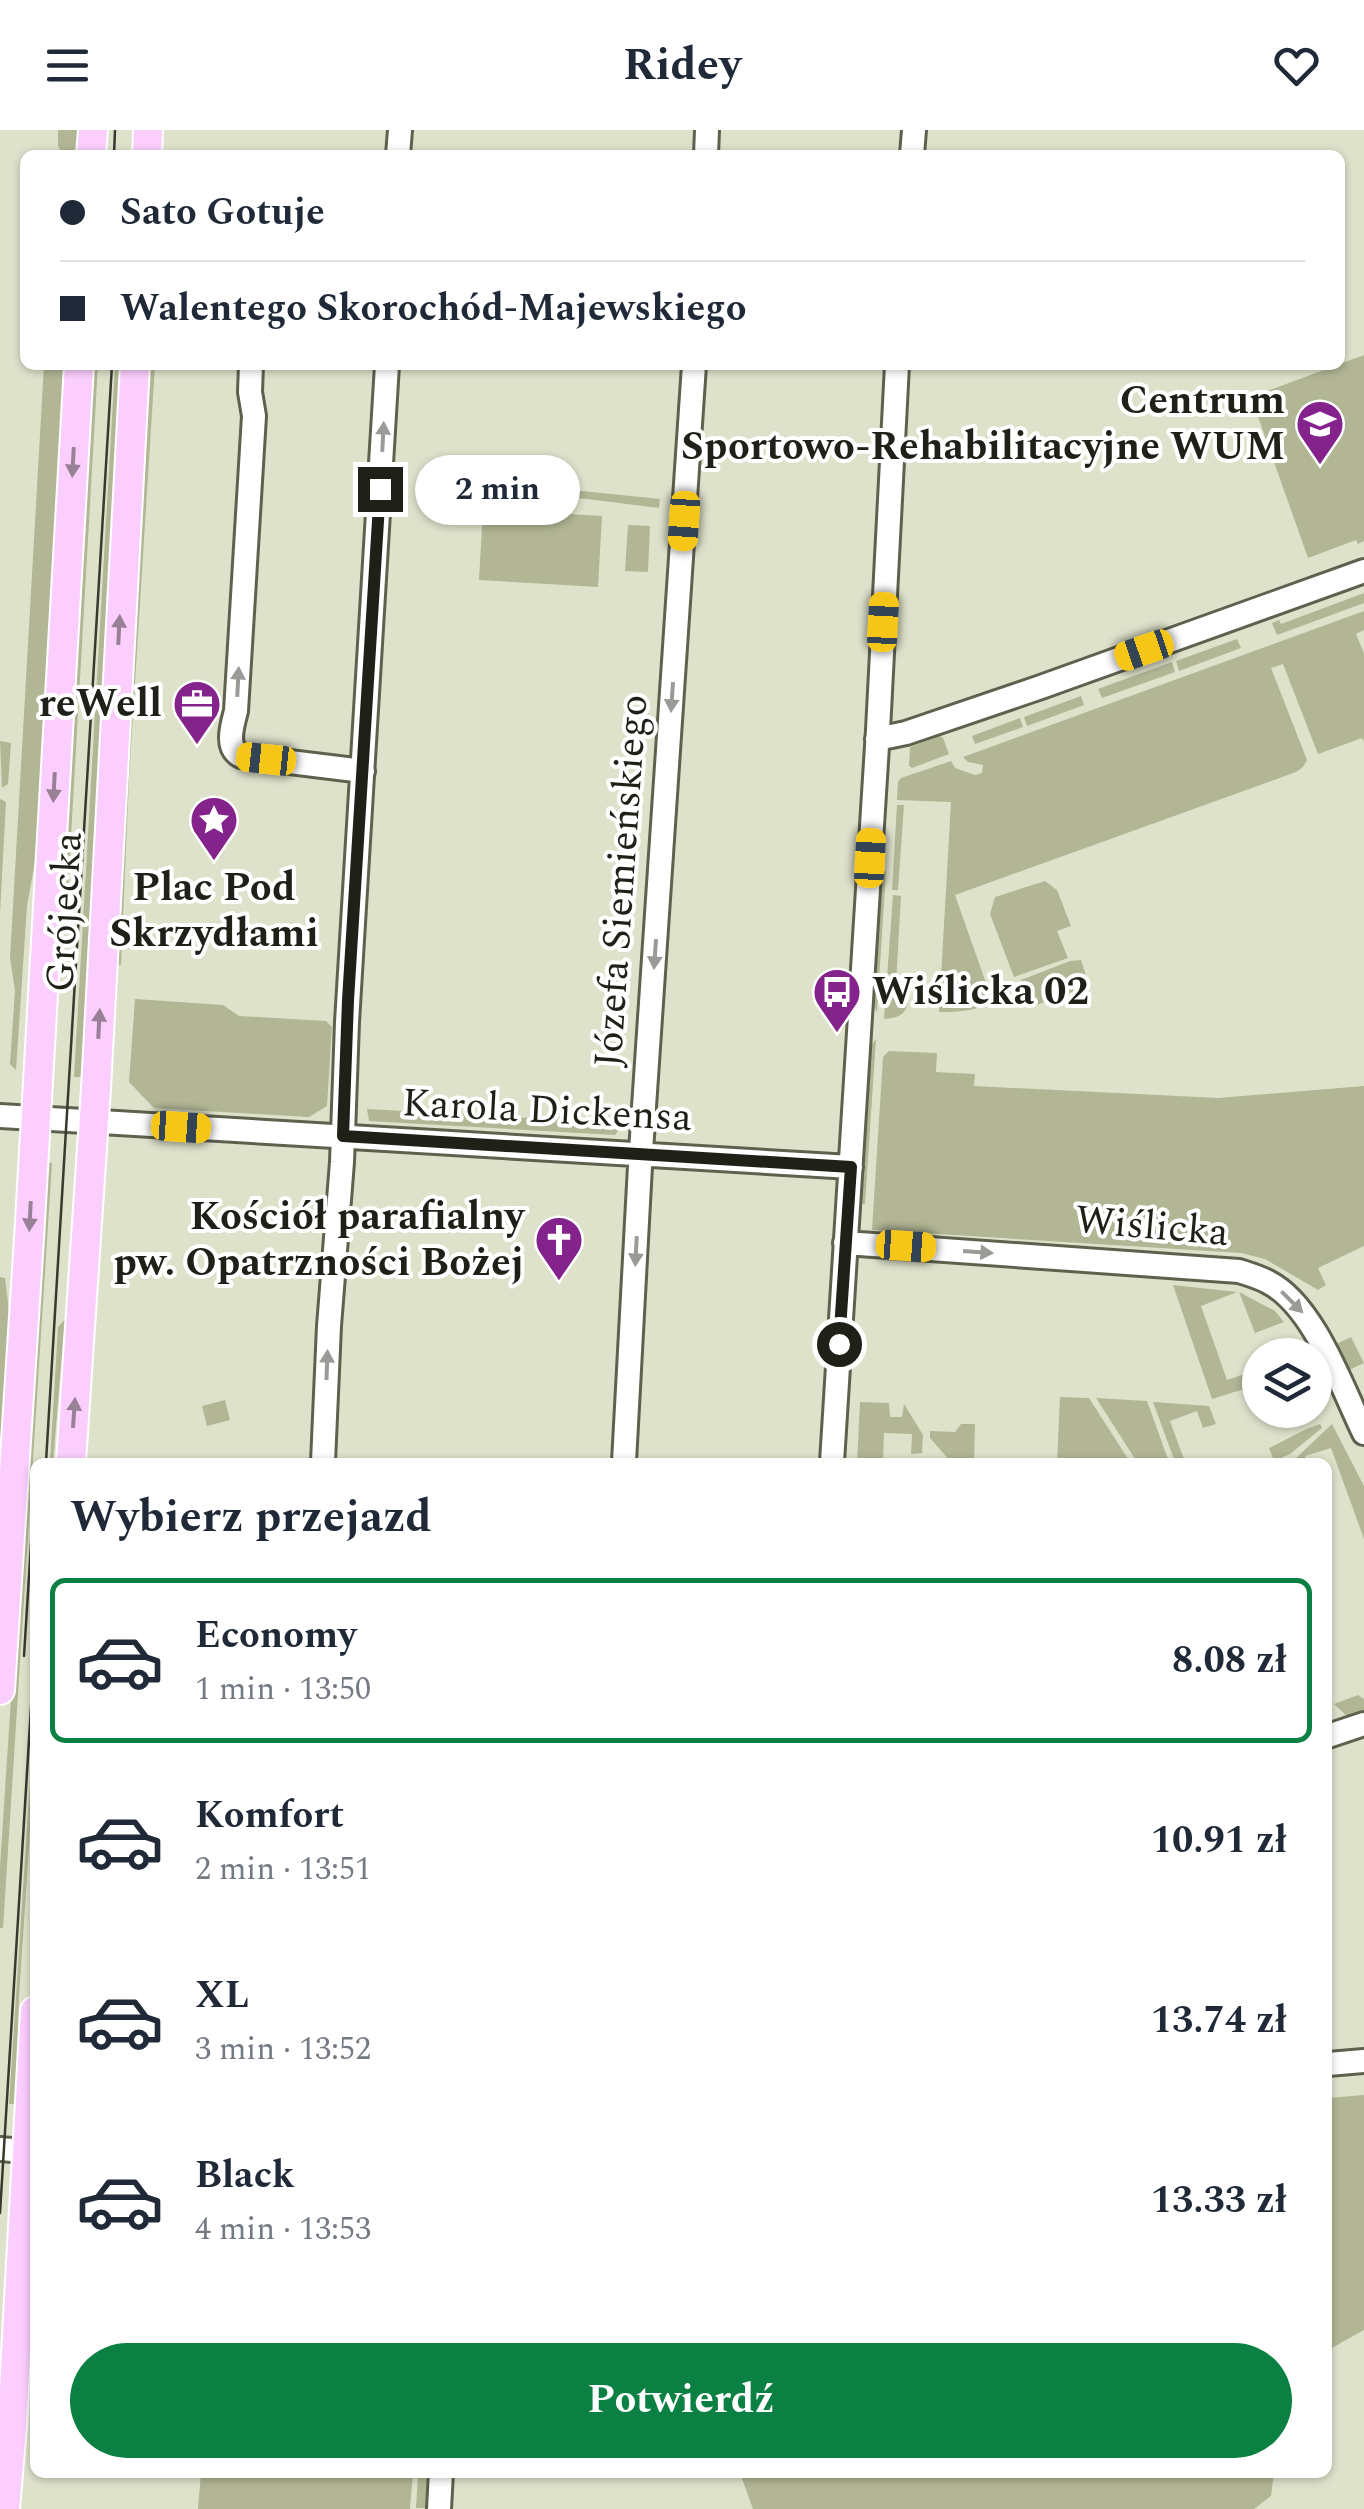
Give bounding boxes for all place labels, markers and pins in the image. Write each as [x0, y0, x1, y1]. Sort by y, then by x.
place label: Centrum Sportowo-Rehabilitacyjne WUM [681, 371, 1285, 478]
school or university icon: Centrum Sportowo-Rehabilitacyjne WUM [1294, 398, 1346, 466]
place label: reWell [39, 674, 162, 735]
office icon: reWell [171, 678, 223, 746]
place icon: Plac Pod Skrzydłami [188, 794, 240, 862]
place label: Plac Pod Skrzydłami [109, 858, 319, 965]
place label: Wiślicka 02 [872, 962, 1089, 1023]
bus stop icon: Wiślicka 02 [811, 966, 863, 1034]
place label: Kościół parafialny pw. Opatrzności Bożej [113, 1187, 526, 1294]
church icon: Kościół parafialny pw. Opatrzności Bożej [533, 1214, 585, 1282]

